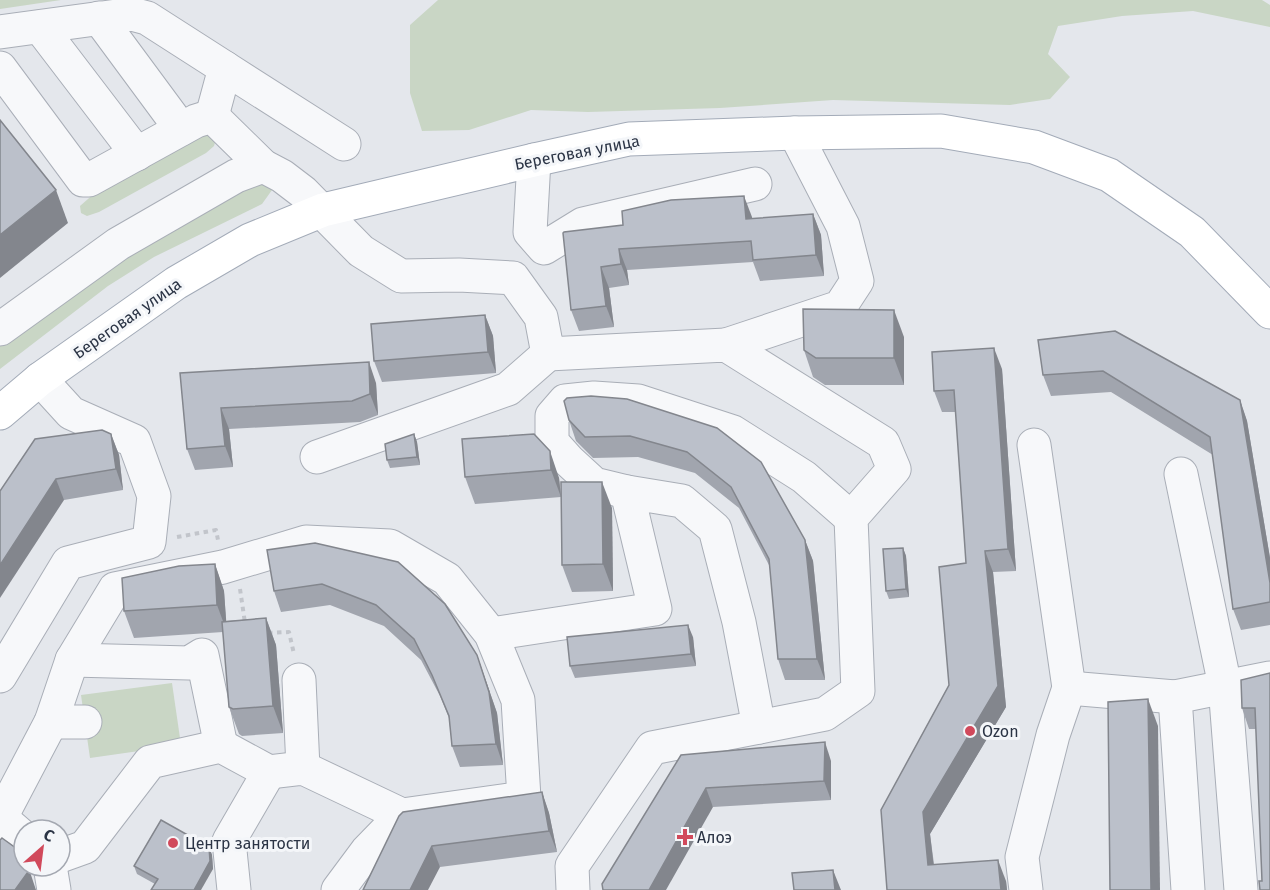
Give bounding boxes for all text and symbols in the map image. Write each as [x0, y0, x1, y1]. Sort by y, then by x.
street label: Береговая улица [513, 131, 641, 174]
street label: Береговая улица [70, 274, 185, 363]
place label: Ozon [982, 722, 1019, 741]
marker: Ozon [963, 724, 977, 738]
north arrow [12, 818, 72, 878]
text: С [40, 825, 58, 846]
place label: Алоэ [697, 828, 732, 847]
marker: Алоэ [678, 830, 692, 844]
place label: Центр занятости [185, 834, 310, 853]
marker: Центр занятости [166, 836, 180, 850]

